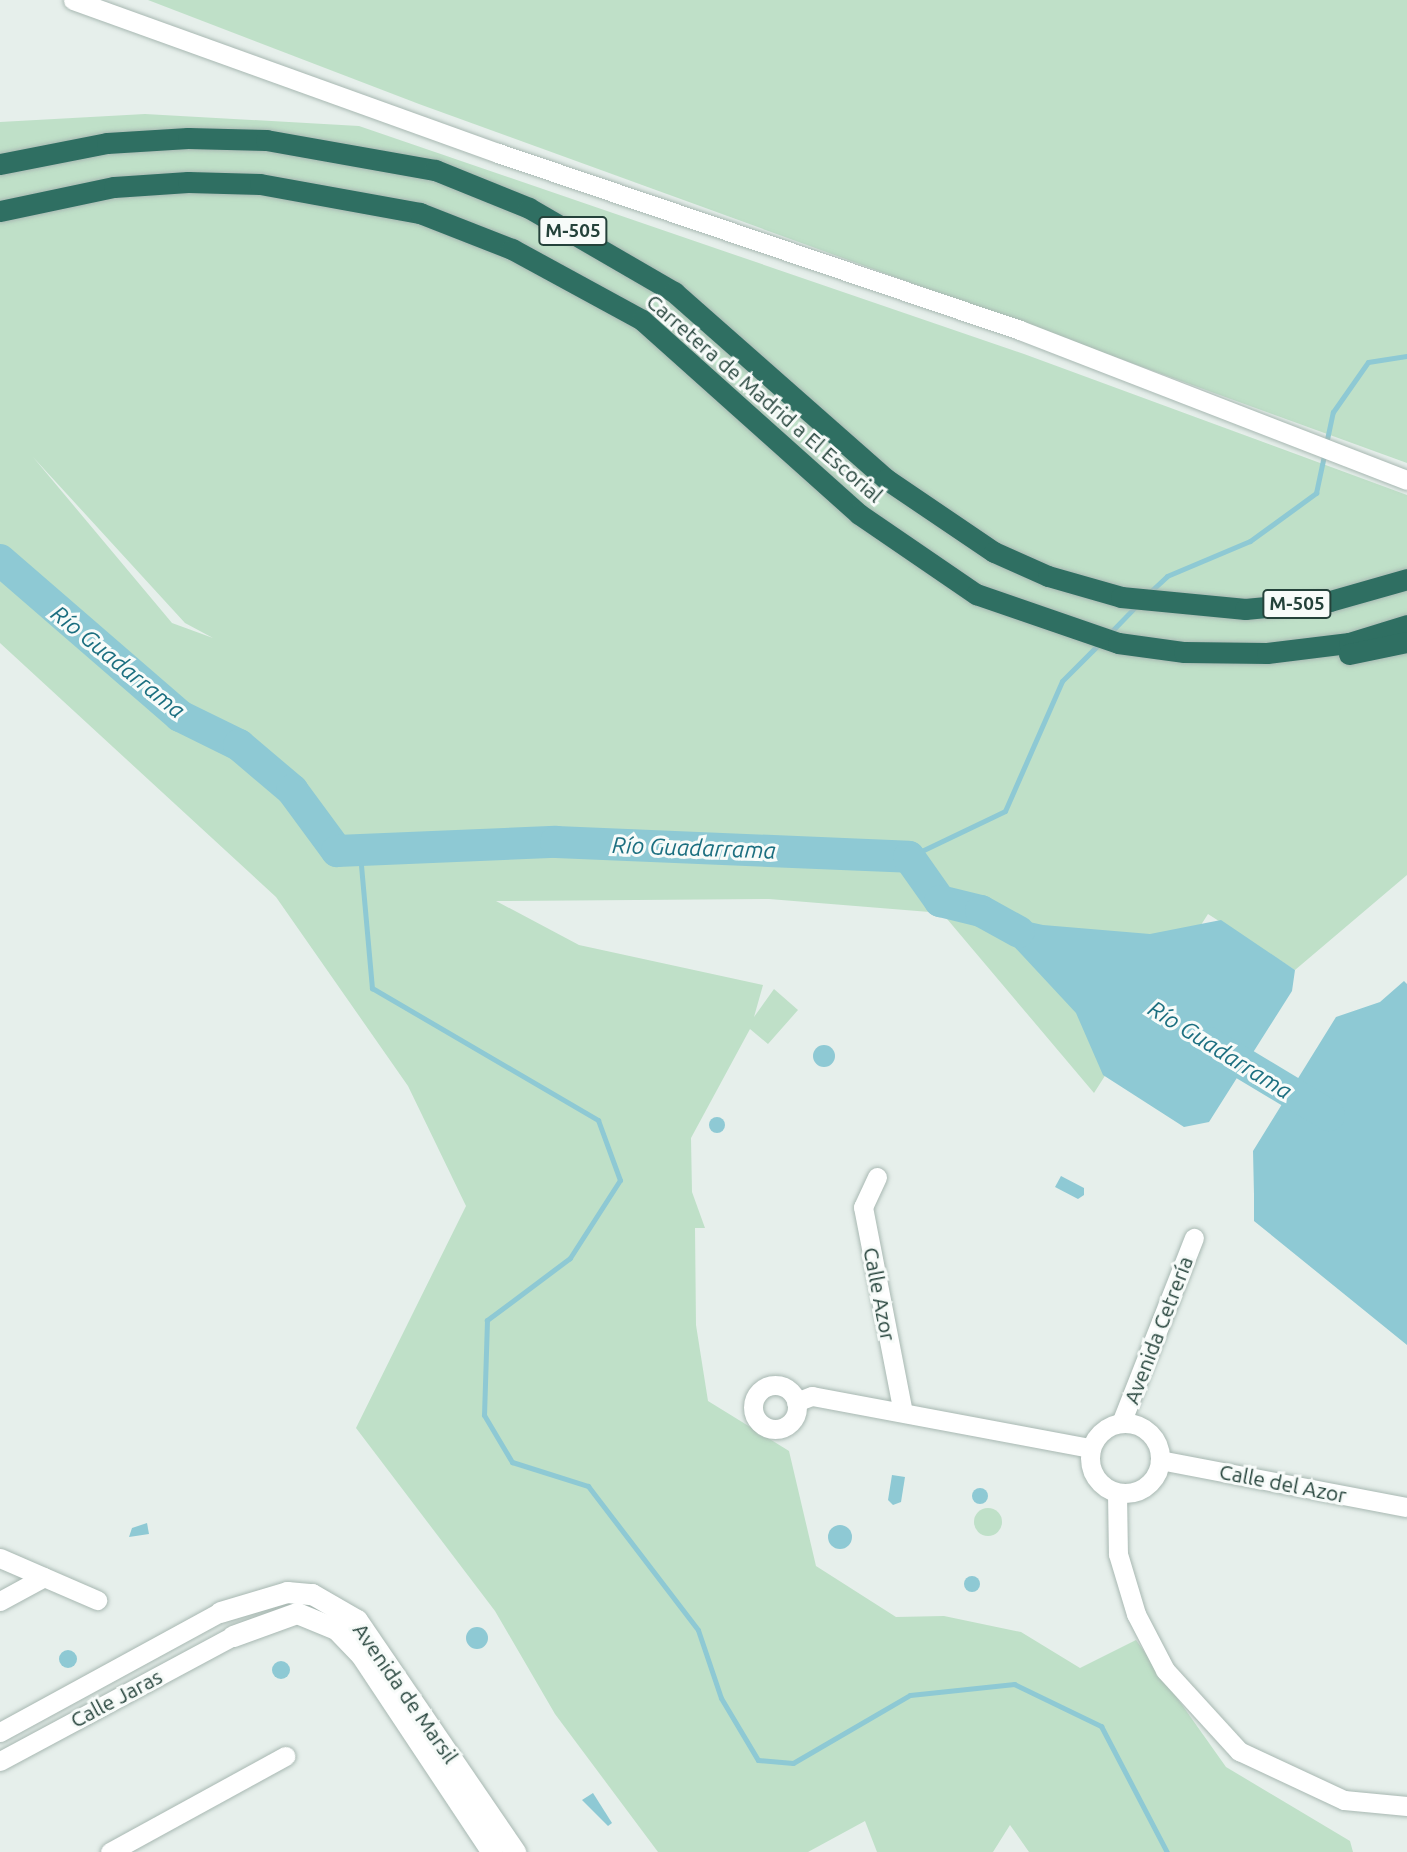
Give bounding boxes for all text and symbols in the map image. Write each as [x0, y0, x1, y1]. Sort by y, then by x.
road number: M-505 [538, 216, 608, 246]
street label: Carretera de Madrid a El Escorial [642, 289, 888, 507]
road number: M-505 [1262, 589, 1332, 620]
water label: Río Guadarrama [46, 600, 190, 724]
water label: Río Guadarrama [612, 831, 776, 865]
water label: Río Guadarrama [1143, 995, 1297, 1105]
street label: Calle Azor [859, 1245, 901, 1343]
street label: Avenida Cetrería [1118, 1253, 1198, 1407]
street label: Calle del Azor [1217, 1458, 1349, 1508]
street label: Avenida de Marsil [348, 1618, 464, 1768]
street label: Calle Jaras [66, 1663, 166, 1733]

